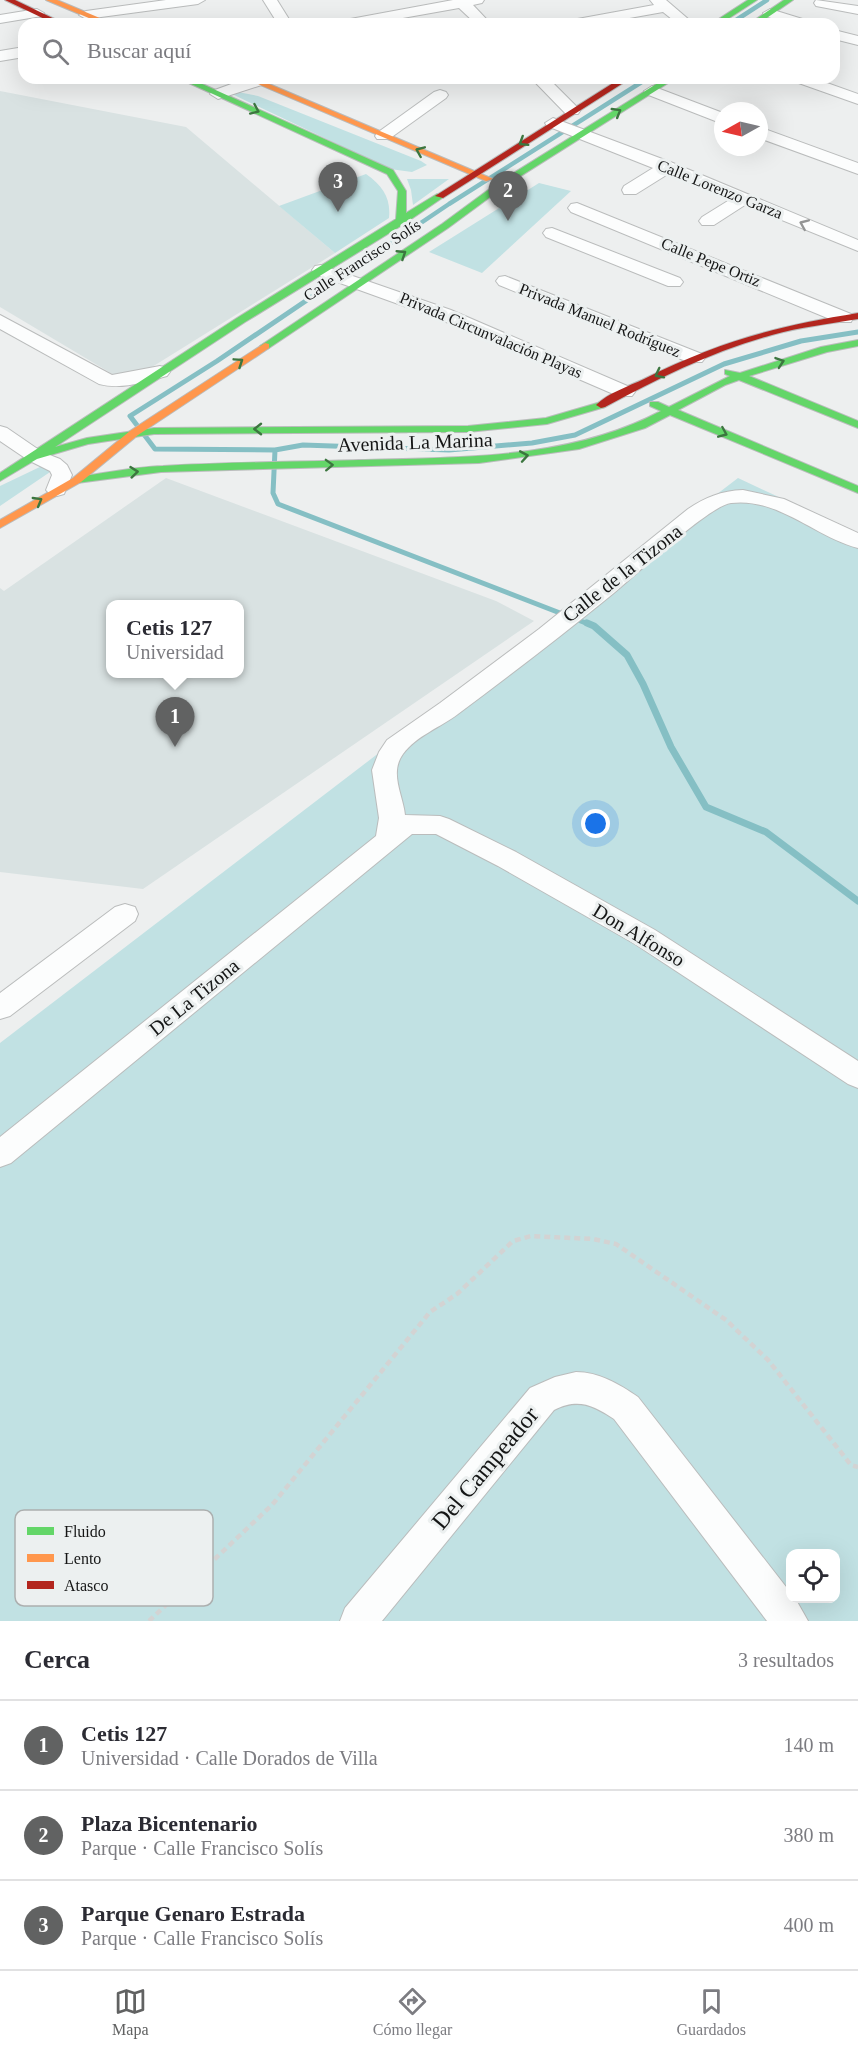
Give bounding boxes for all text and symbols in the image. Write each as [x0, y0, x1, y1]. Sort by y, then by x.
search box [18, 18, 840, 84]
icon: search [39, 35, 72, 68]
text: Buscar aquí [87, 38, 191, 63]
north arrow [714, 102, 768, 156]
one-way arrow [248, 103, 259, 115]
one-way arrow [611, 108, 621, 120]
one-way arrow [519, 134, 529, 146]
one-way arrow [415, 146, 426, 158]
street label: Calle Lorenzo Garza [655, 156, 785, 222]
pin: 3 [318, 162, 358, 212]
pin: 2 [488, 172, 528, 221]
street label: Calle Francisco Solís [300, 216, 424, 304]
one-way arrow [799, 219, 810, 231]
street label: Calle Pepe Ortiz [658, 234, 763, 291]
one-way arrow [395, 250, 406, 261]
street label: Privada Manuel Rodríguez [517, 280, 683, 361]
street label: Privada Circunvalación Playas [397, 289, 585, 382]
one-way arrow [774, 356, 785, 369]
one-way arrow [233, 358, 244, 369]
one-way arrow [655, 367, 666, 378]
one-way arrow [253, 423, 262, 435]
one-way arrow [717, 426, 728, 438]
street label: Avenida La Marina [337, 428, 493, 456]
one-way arrow [519, 450, 529, 462]
one-way arrow [325, 458, 334, 471]
one-way arrow [130, 466, 139, 479]
one-way arrow [32, 497, 42, 509]
street label: Calle de la Tizona [558, 520, 686, 626]
popup [106, 600, 244, 678]
text: Cetis 127 [126, 615, 212, 640]
text: Universidad [126, 641, 224, 663]
pin: 1 [156, 698, 195, 747]
your location [581, 809, 610, 838]
street label: Don Alfonso [589, 899, 689, 971]
street label: De La Tizona [145, 954, 243, 1040]
street label: Del Campeador [426, 1402, 544, 1534]
legend [15, 1510, 213, 1606]
text: Fluido [64, 1523, 106, 1540]
map controls [786, 1549, 840, 1603]
button: locate [786, 1549, 840, 1603]
text: Lento [64, 1550, 101, 1567]
text: Atasco [64, 1577, 108, 1594]
text: Cerca [24, 1645, 90, 1674]
text: 3 resultados [738, 1649, 834, 1671]
text: Cetis 127 [81, 1721, 167, 1746]
text: 1 [39, 1734, 49, 1756]
text: 140 m [783, 1734, 834, 1756]
text: Universidad · Calle Dorados de Villa [81, 1747, 378, 1769]
text: Plaza Bicentenario [81, 1811, 258, 1836]
text: 2 [39, 1824, 49, 1846]
text: 380 m [783, 1824, 834, 1846]
text: Parque · Calle Francisco Solís [81, 1837, 323, 1859]
text: Parque Genaro Estrada [81, 1901, 305, 1926]
text: 3 [39, 1914, 49, 1936]
text: 400 m [783, 1914, 834, 1936]
text: Parque · Calle Francisco Solís [81, 1927, 323, 1949]
tab: Mapa [112, 1985, 149, 2039]
tab: Cómo llegar [373, 1985, 452, 2039]
tab: Guardados [677, 1985, 746, 2039]

